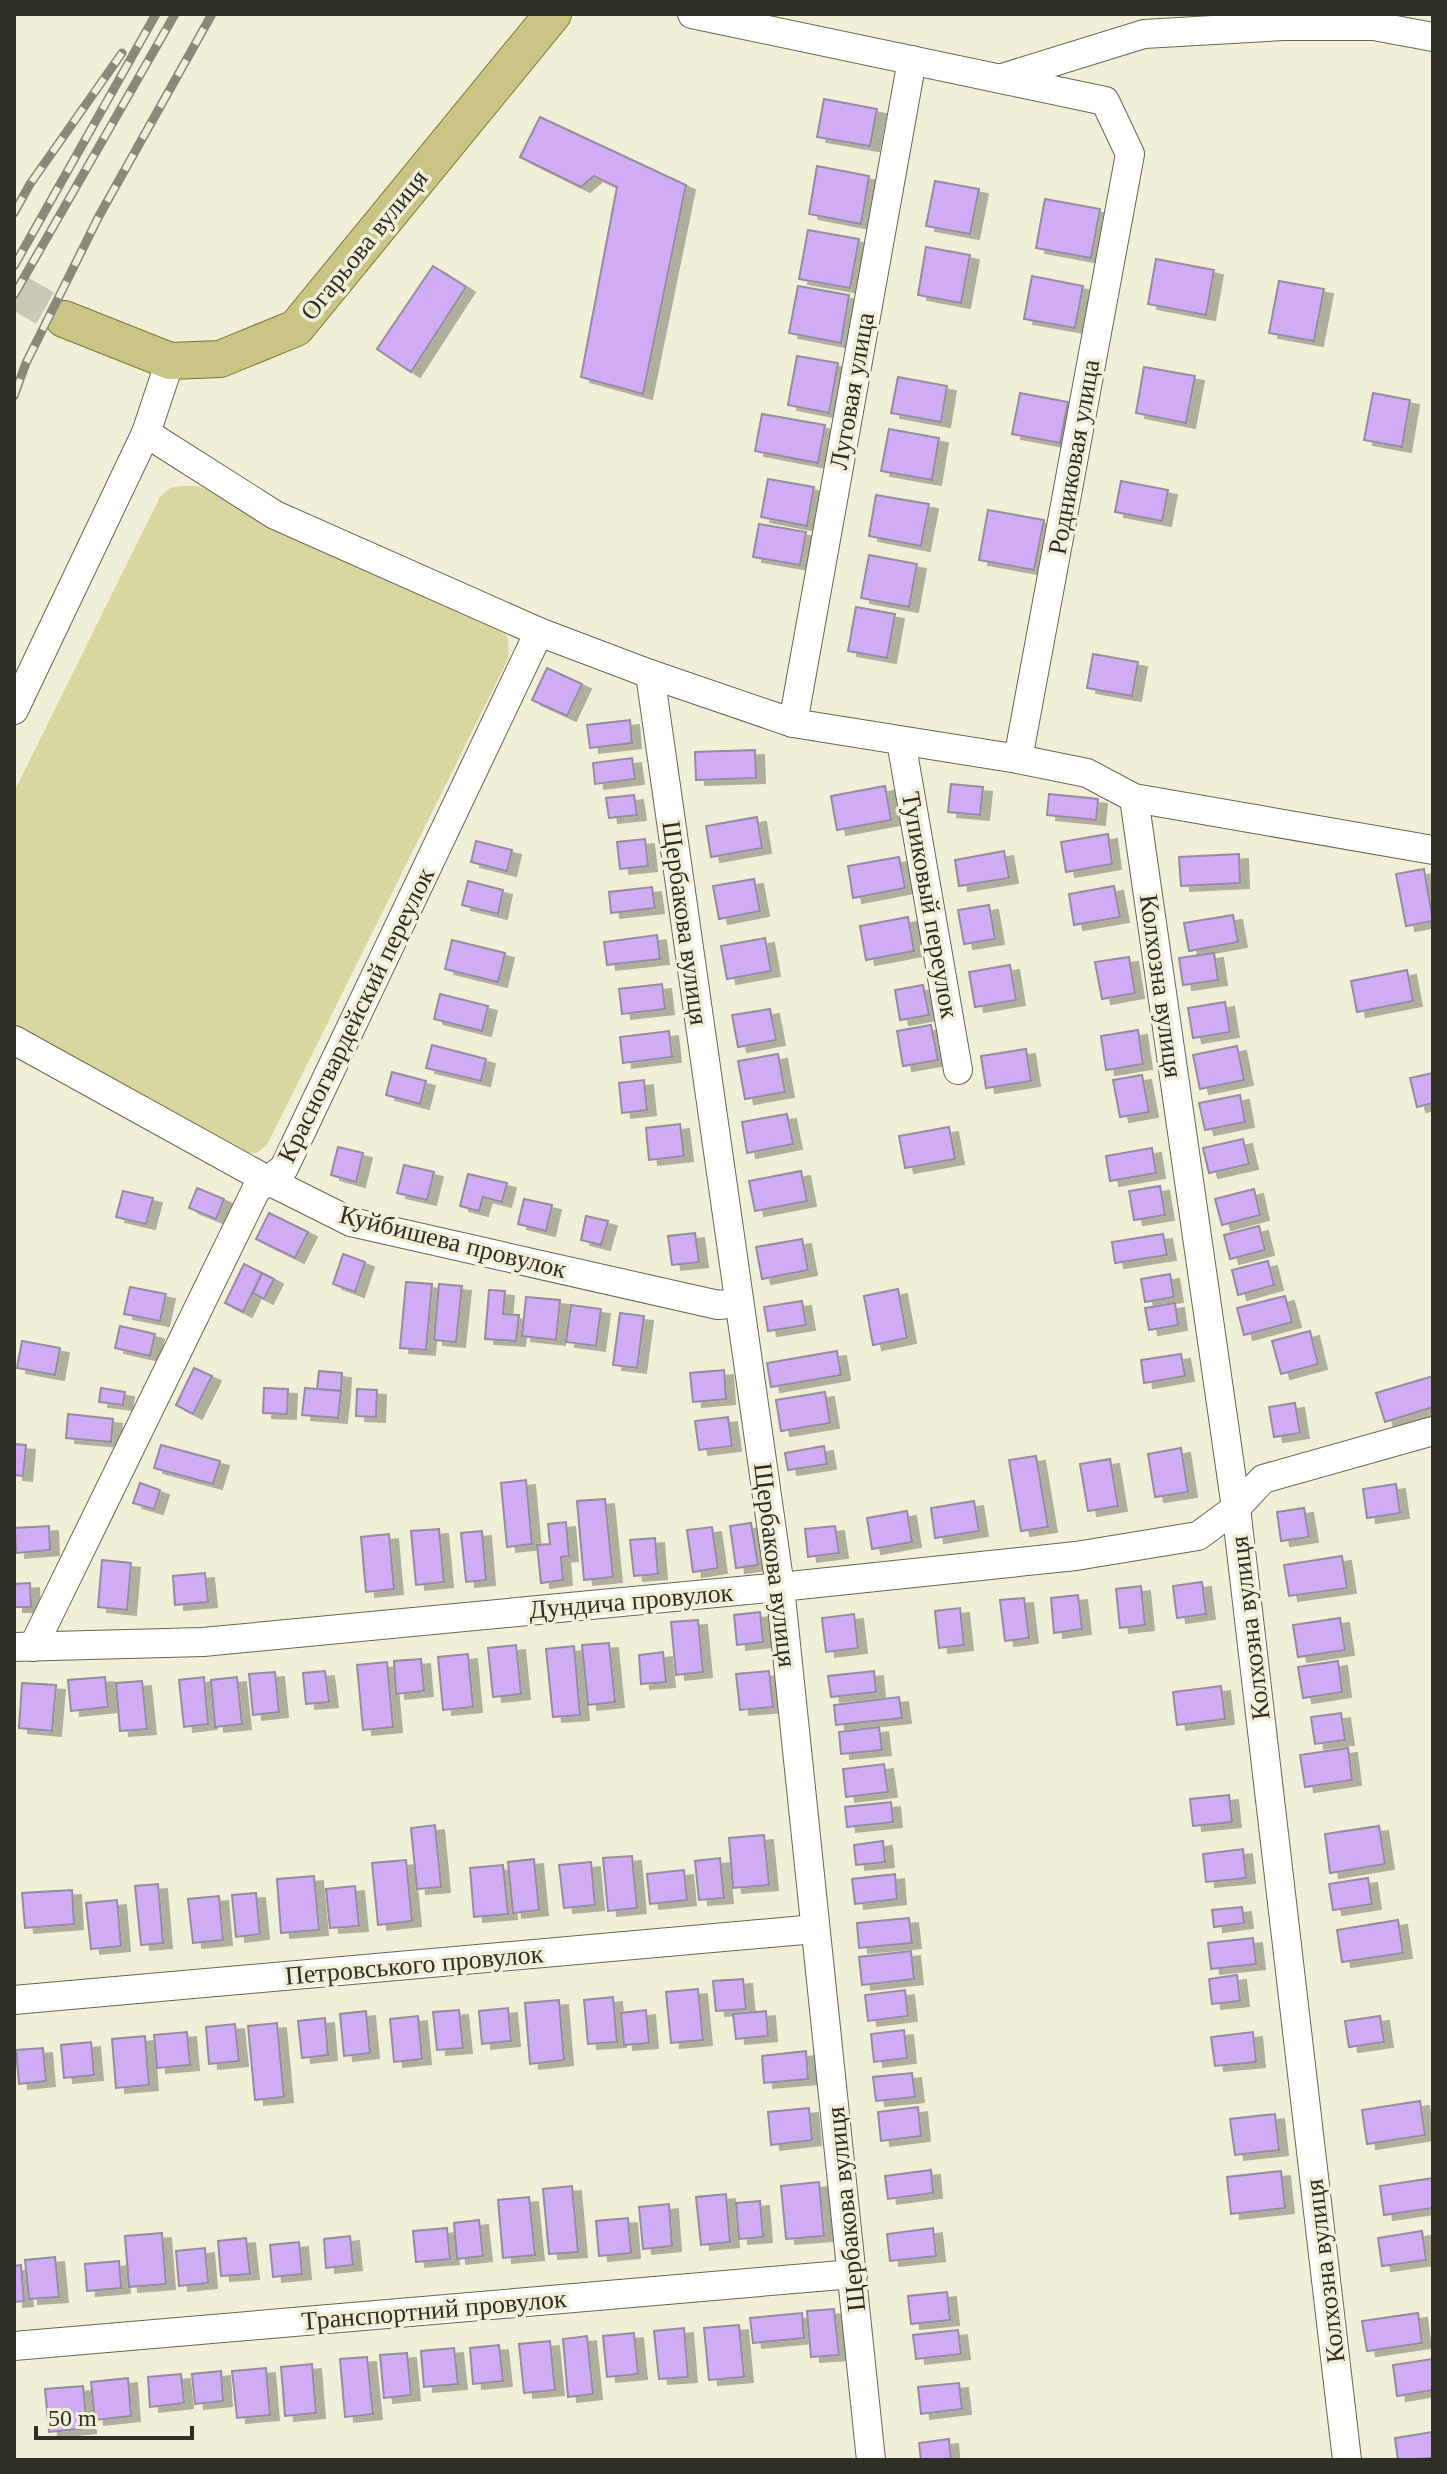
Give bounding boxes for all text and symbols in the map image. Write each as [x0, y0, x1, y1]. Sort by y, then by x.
street label: Огарьова вулиця [295, 164, 433, 326]
street label: Луговая улица [824, 310, 880, 472]
street label: Родниковая улица [1043, 357, 1106, 557]
street label: Тупиковый переулок [896, 789, 964, 1021]
street label: Щербакова вулиця [656, 819, 714, 1027]
street label: Красногвардейский переулок [272, 863, 440, 1167]
street label: Колхозна вулиця [1134, 892, 1188, 1080]
street label: Куйбишева провулок [337, 1200, 570, 1284]
street label: Щербакова вулиця [748, 1461, 802, 1669]
street label: Колхозна вулиця [1224, 1534, 1276, 1722]
street label: Дундича провулок [528, 1578, 735, 1624]
street label: Петровського провулок [284, 1939, 545, 1991]
street label: Щербакова вулиця [821, 2105, 871, 2313]
street label: Колхозна вулиця [1299, 2177, 1351, 2365]
street label: Транспортний провулок [300, 2284, 568, 2336]
scale bar [36, 2390, 192, 2440]
text: 50 m [48, 2405, 97, 2431]

